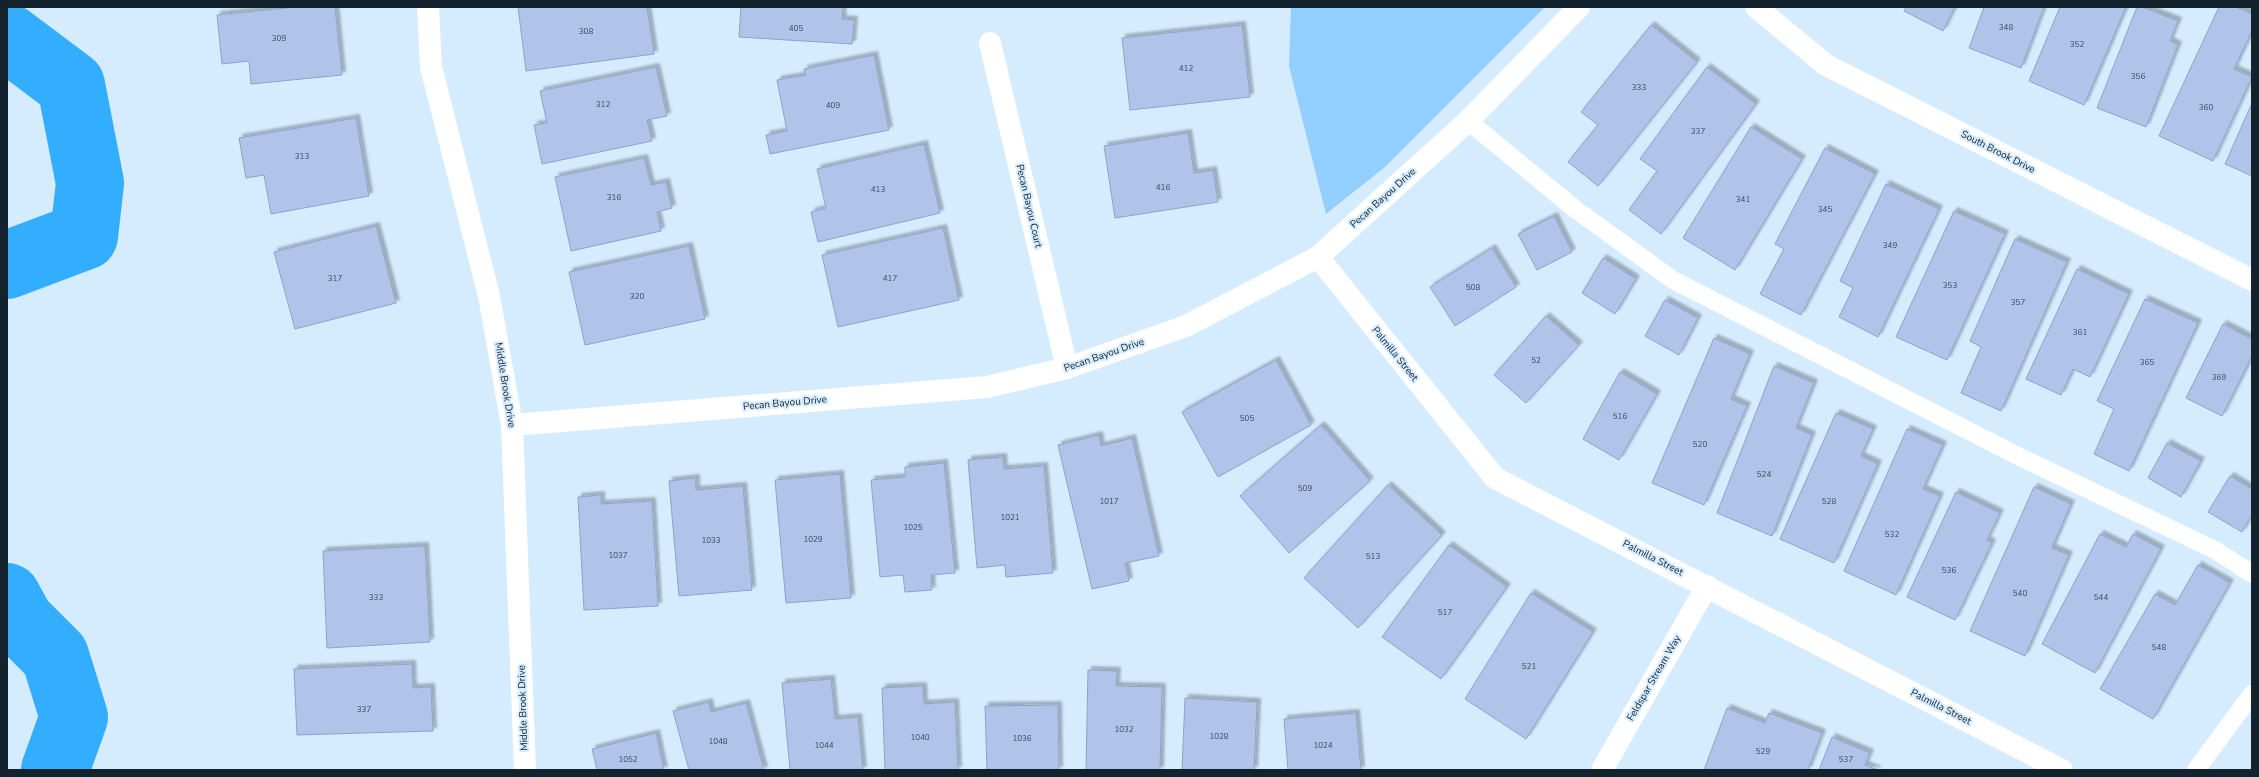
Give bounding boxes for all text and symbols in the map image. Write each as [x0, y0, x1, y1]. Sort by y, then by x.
house number: 348 [1999, 22, 2013, 33]
house number: 405 [789, 23, 803, 34]
house number: 308 [579, 26, 593, 37]
house number: 309 [272, 33, 286, 44]
house number: 352 [2070, 39, 2084, 50]
house number: 412 [1179, 63, 1193, 74]
house number: 356 [2131, 71, 2145, 82]
house number: 333 [1632, 82, 1646, 93]
house number: 312 [596, 99, 610, 110]
house number: 409 [826, 100, 840, 111]
house number: 360 [2199, 102, 2213, 113]
house number: 337 [1691, 126, 1705, 137]
street label: South Brook Drive [1958, 127, 2038, 177]
house number: 313 [295, 151, 309, 162]
street label: Pecan Bayou Court [1013, 163, 1046, 250]
street label: Pecan Bayou Drive [1347, 165, 1419, 231]
house number: 416 [1156, 182, 1170, 193]
house number: 413 [871, 184, 885, 195]
house number: 316 [607, 192, 621, 203]
house number: 341 [1736, 194, 1750, 205]
house number: 345 [1818, 204, 1832, 215]
house number: 349 [1883, 240, 1897, 251]
house number: 317 [328, 273, 342, 284]
house number: 417 [883, 273, 897, 284]
house number: 353 [1943, 280, 1957, 291]
house number: 508 [1466, 282, 1480, 293]
house number: 320 [630, 291, 644, 302]
house number: 357 [2011, 297, 2025, 308]
street label: Palmilla Street [1369, 324, 1422, 385]
house number: 361 [2073, 327, 2087, 338]
street label: Pecan Bayou Drive [1062, 335, 1146, 375]
street label: Middle Brook Drive [491, 341, 519, 429]
house number: 52 [1531, 355, 1541, 366]
house number: 365 [2140, 357, 2154, 368]
house number: 369 [2212, 372, 2226, 383]
street label: Pecan Bayou Drive [742, 392, 828, 414]
house number: 516 [1613, 411, 1627, 422]
house number: 505 [1240, 413, 1254, 424]
house number: 520 [1693, 439, 1707, 450]
house number: 524 [1757, 469, 1771, 480]
house number: 509 [1298, 483, 1312, 494]
house number: 1017 [1099, 496, 1119, 507]
house number: 528 [1822, 496, 1836, 507]
house number: 1021 [1000, 512, 1020, 523]
house number: 1025 [903, 522, 923, 533]
house number: 532 [1885, 529, 1899, 540]
house number: 1029 [803, 534, 823, 545]
house number: 1033 [701, 535, 721, 546]
street label: Palmilla Street [1620, 537, 1686, 580]
house number: 1037 [608, 550, 628, 561]
house number: 513 [1366, 551, 1380, 562]
house number: 536 [1942, 565, 1956, 576]
house number: 540 [2013, 588, 2027, 599]
house number: 333 [369, 592, 383, 603]
house number: 544 [2094, 592, 2108, 603]
house number: 517 [1438, 607, 1452, 618]
street label: Feldspar Stream Way [1624, 632, 1685, 724]
house number: 548 [2152, 642, 2166, 653]
house number: 521 [1522, 661, 1536, 672]
street label: Middle Brook Drive [515, 665, 531, 751]
street label: Palmilla Street [1908, 686, 1974, 729]
house number: 337 [357, 704, 371, 715]
house number: 1032 [1114, 724, 1134, 735]
house number: 1028 [1209, 731, 1229, 742]
house number: 1040 [910, 732, 930, 743]
house number: 1036 [1012, 733, 1032, 744]
house number: 1048 [708, 736, 728, 747]
house number: 1044 [814, 740, 834, 751]
house number: 1024 [1313, 740, 1333, 751]
house number: 529 [1756, 746, 1770, 757]
house number: 1052 [618, 754, 638, 765]
house number: 537 [1839, 754, 1853, 765]

